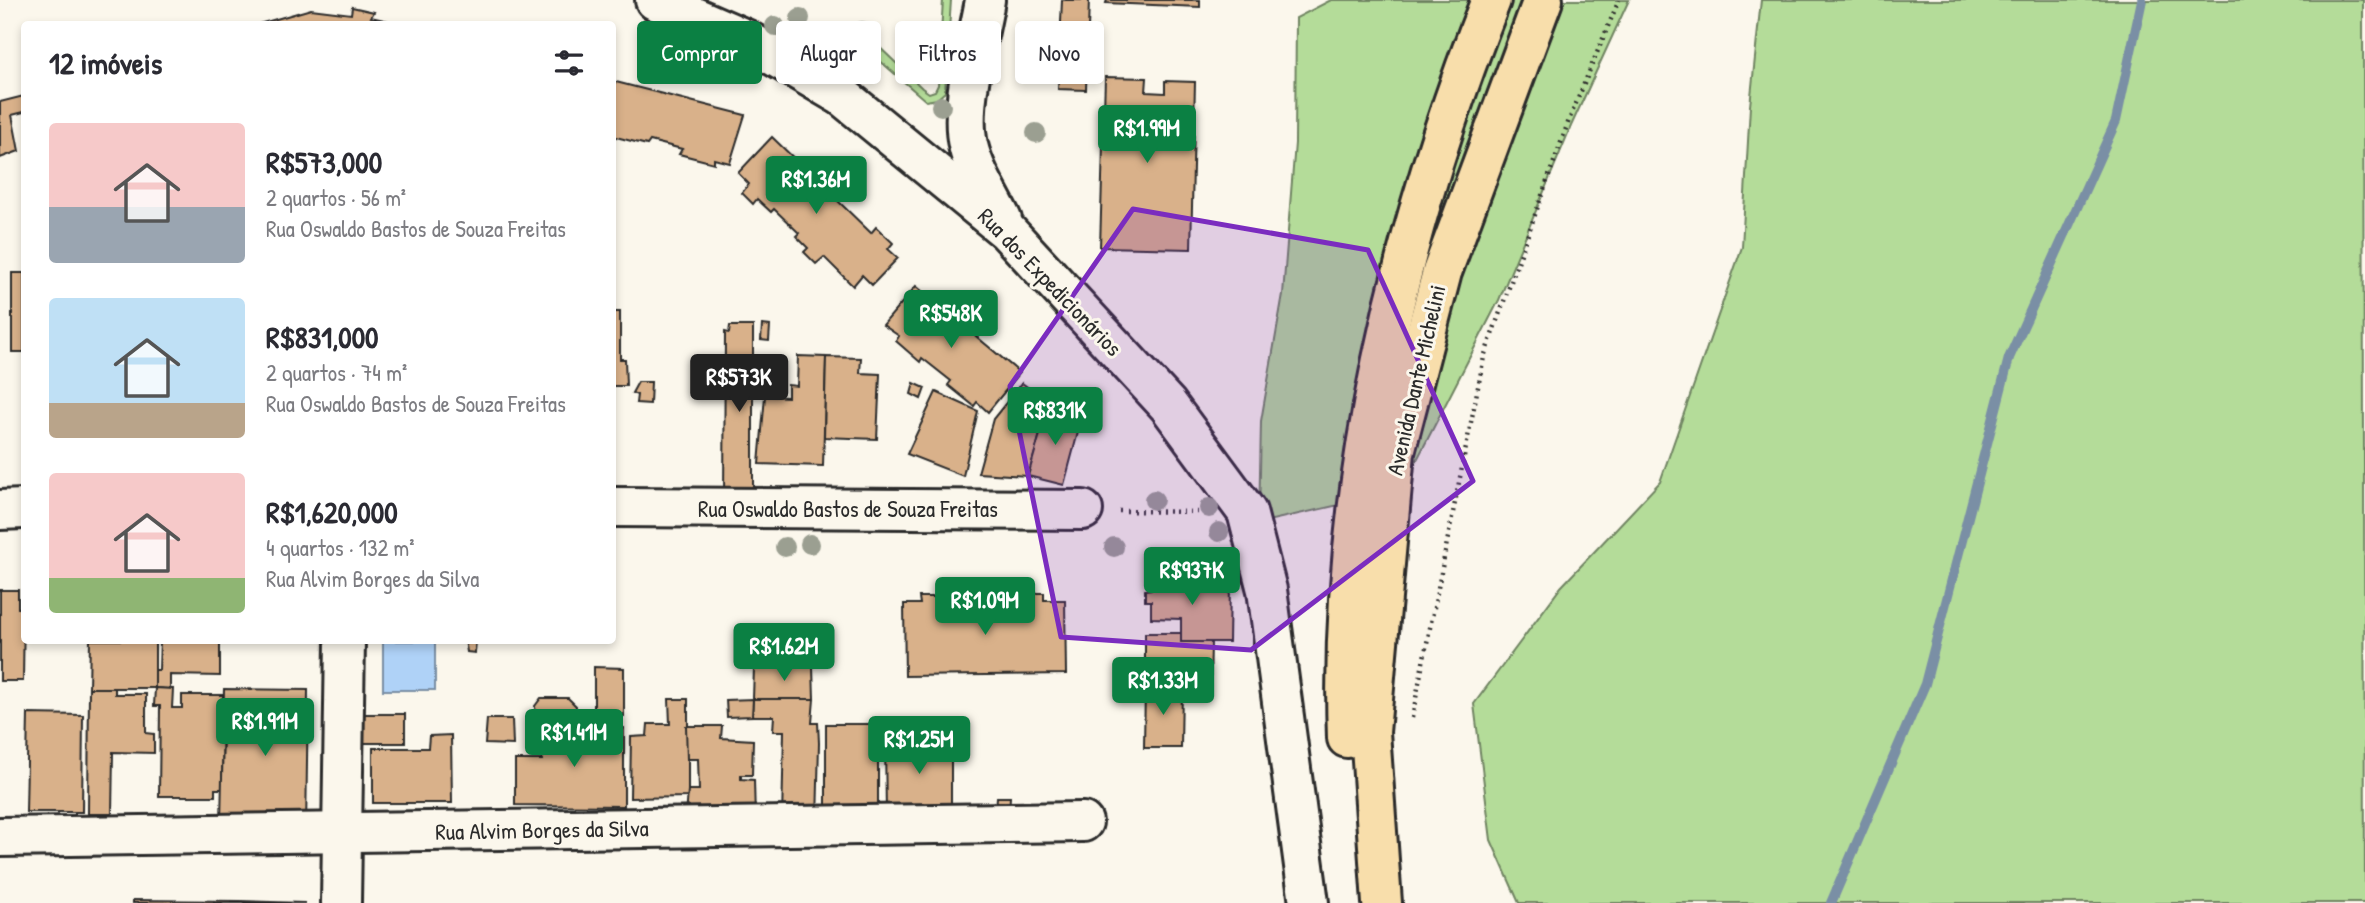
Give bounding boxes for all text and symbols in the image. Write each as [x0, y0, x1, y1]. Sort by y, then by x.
chip: Comprar [637, 21, 762, 84]
chip: Alugar [776, 21, 881, 84]
chip: Filtros [895, 21, 1001, 84]
chip: Novo [1015, 21, 1104, 84]
text: 12 imóveis [49, 43, 162, 83]
icon: filters [550, 44, 588, 82]
pin: R$1.99M [1082, 106, 1212, 165]
text: R$1.99M [1114, 112, 1180, 143]
text: R$573,000 [266, 142, 382, 182]
icon: home [105, 151, 189, 235]
pin: R$1.36M [751, 156, 881, 216]
text: R$1.36M [782, 163, 850, 194]
text: 2 quartos · 56 m² [266, 182, 406, 213]
street label: Rua dos Expedicionários [972, 201, 1129, 363]
text: Rua Oswaldo Bastos de Souza Freitas [266, 213, 566, 244]
street label: Avenida Dante Michelini [1379, 282, 1452, 478]
pin: R$548K [894, 290, 1008, 350]
text: R$548K [920, 297, 982, 328]
text: R$831,000 [266, 317, 379, 357]
icon: home [105, 326, 189, 410]
pin: R$573K [682, 354, 796, 414]
text: 2 quartos · 74 m² [266, 357, 407, 388]
text: R$573K [706, 361, 772, 392]
text: Rua Oswaldo Bastos de Souza Freitas [266, 388, 566, 419]
pin: R$831K [998, 388, 1112, 447]
text: R$831K [1024, 394, 1086, 425]
text: R$1,620,000 [266, 492, 398, 532]
street label: Rua Oswaldo Bastos de Souza Freitas [698, 493, 998, 524]
icon: home [105, 501, 189, 585]
text: 4 quartos · 132 m² [266, 532, 415, 563]
pin: R$937K [1135, 548, 1249, 607]
text: R$937K [1160, 554, 1224, 585]
text: Rua Alvim Borges da Silva [266, 563, 479, 594]
pin: R$1.09M [920, 578, 1050, 637]
text: R$1.09M [951, 584, 1019, 615]
pin: R$1.62M [719, 624, 849, 683]
text: R$1.62M [750, 630, 819, 661]
pin: R$1.33M [1098, 658, 1228, 717]
text: R$1.33M [1128, 664, 1198, 695]
pin: R$1.91M [200, 698, 330, 758]
text: R$1.91M [232, 705, 298, 736]
pin: R$1.41M [509, 710, 639, 769]
text: R$1.41M [541, 716, 607, 747]
pin: R$1.25M [854, 716, 984, 776]
text: R$1.25M [884, 723, 954, 754]
street label: Rua Alvim Borges da Silva [435, 812, 649, 847]

